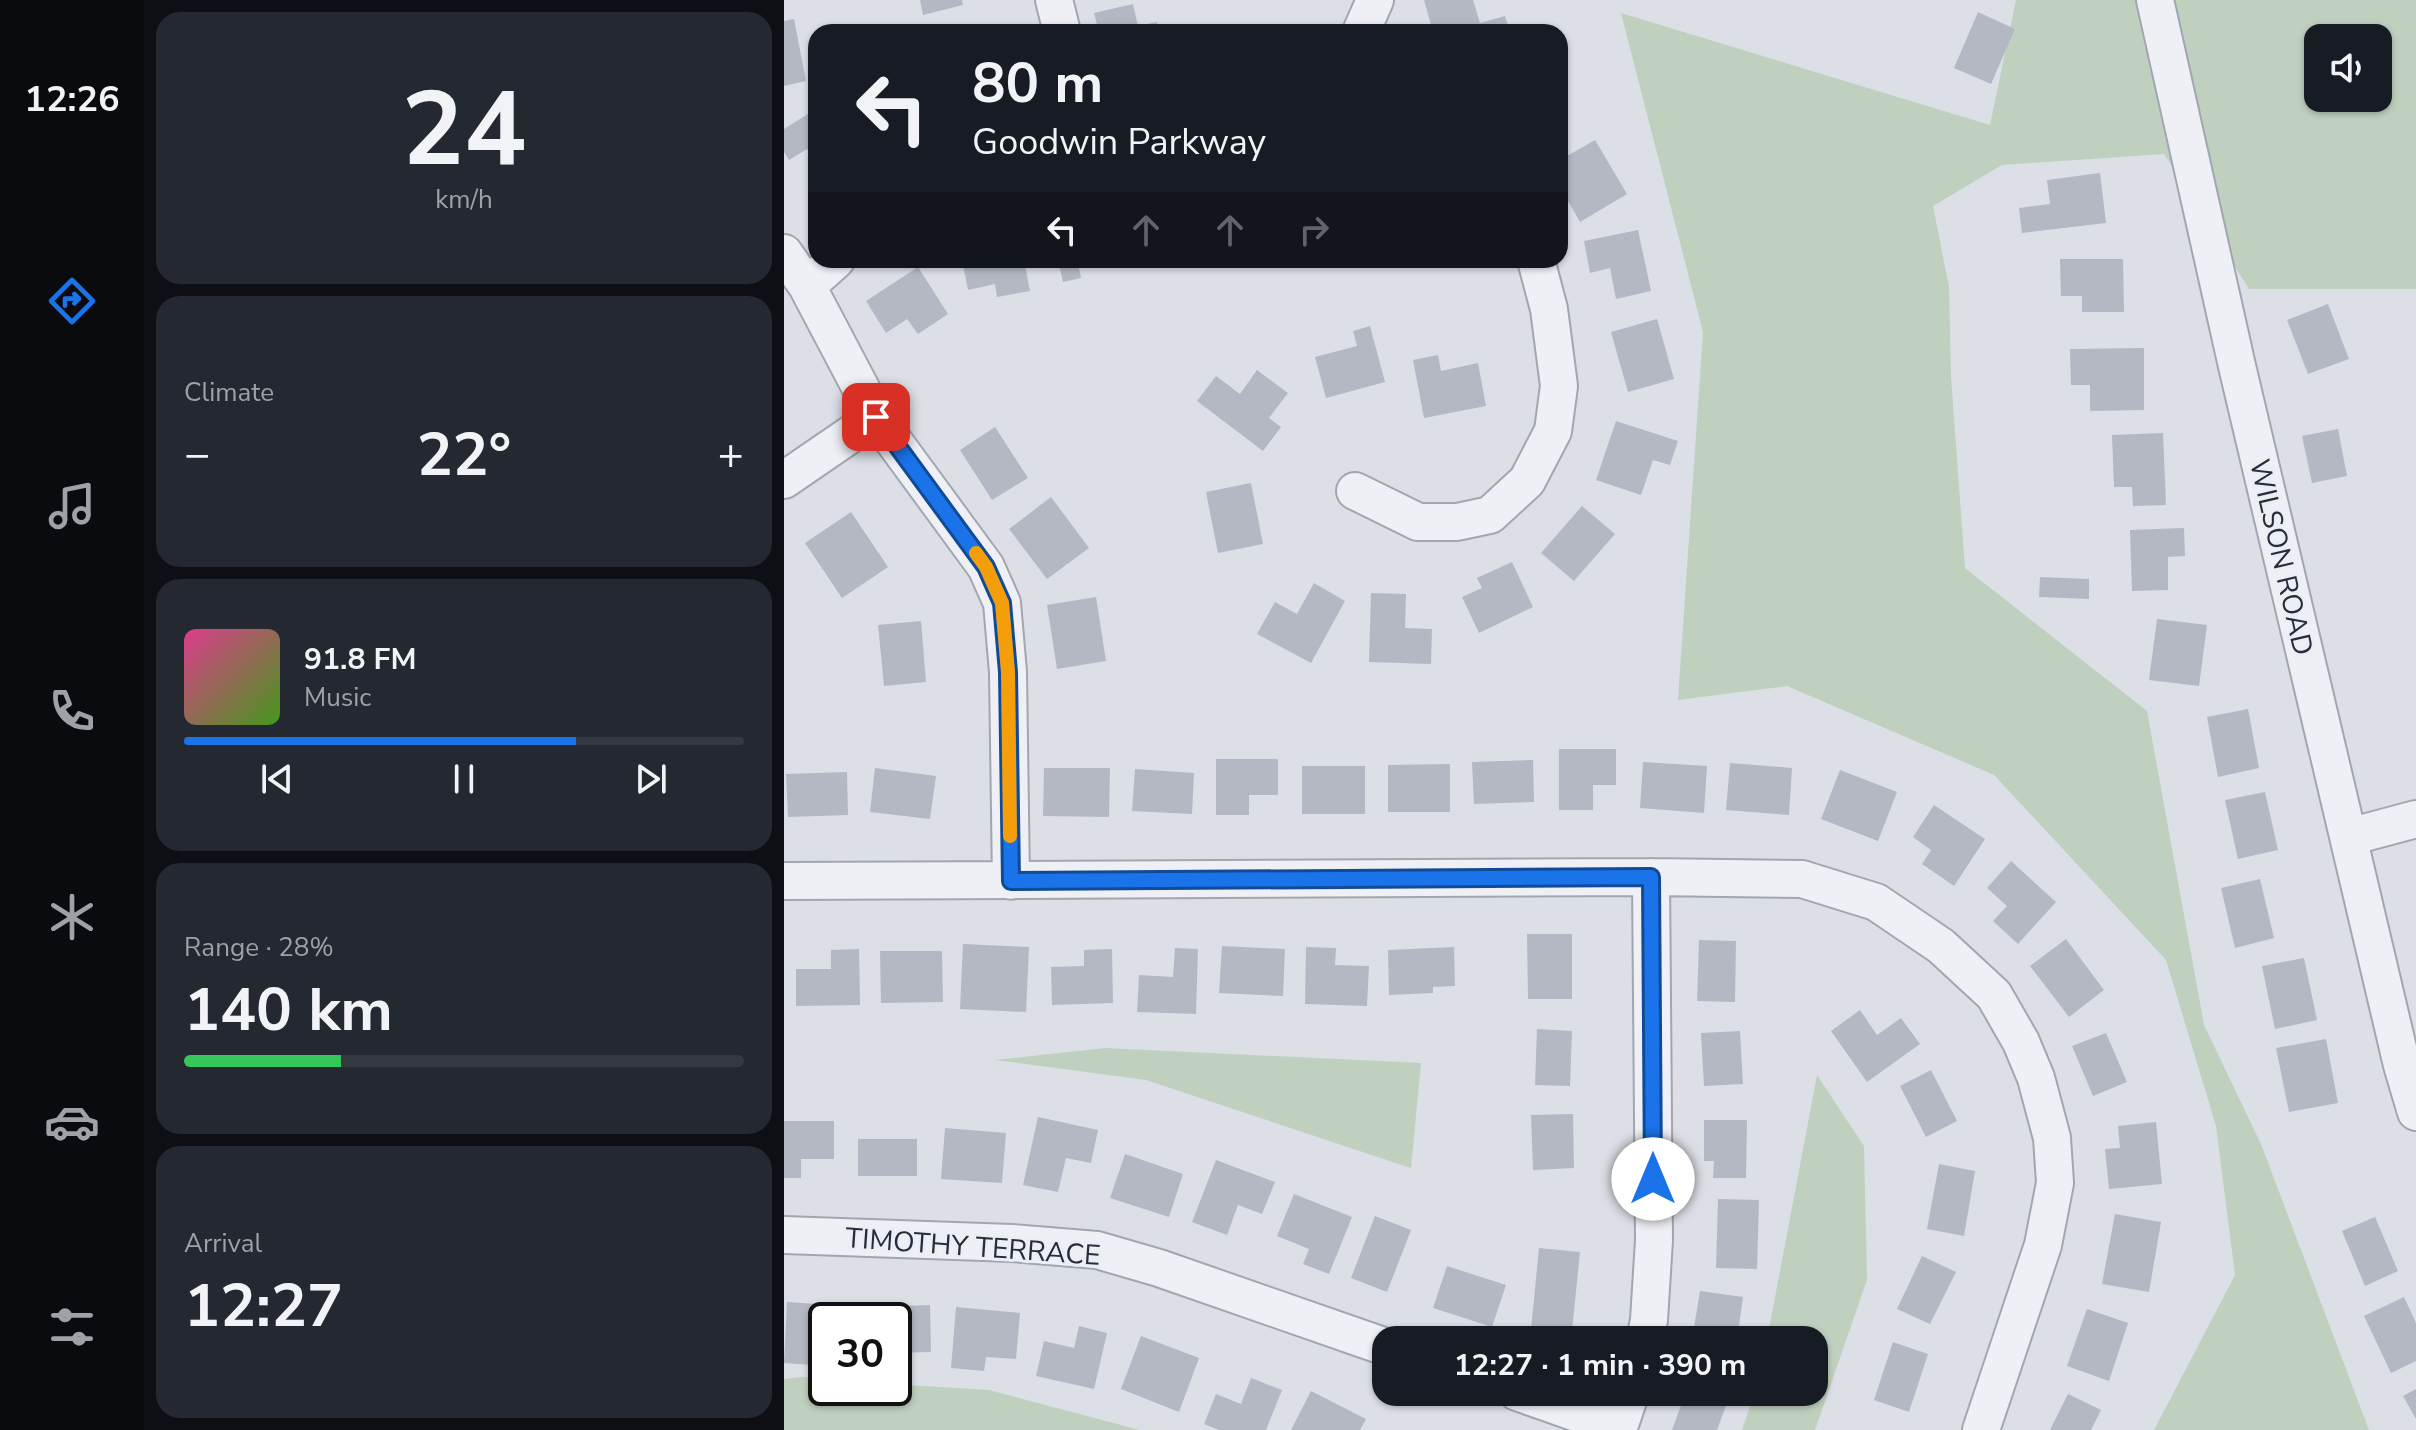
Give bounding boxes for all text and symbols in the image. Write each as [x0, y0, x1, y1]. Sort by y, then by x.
map controls [2304, 24, 2392, 112]
button: sound [2304, 24, 2392, 112]
text: 80 m [972, 45, 1103, 122]
icon: left [840, 56, 944, 160]
text: 24 [402, 59, 526, 201]
text: 12:26 [24, 75, 120, 124]
text: Goodwin Parkway [972, 118, 1266, 167]
text: km/h [435, 182, 493, 217]
icon: left [1040, 208, 1084, 252]
icon: ahead [1124, 208, 1168, 252]
icon: ahead [1208, 208, 1252, 252]
icon: right [1292, 208, 1336, 252]
icon: directions [44, 273, 100, 329]
text: Climate [184, 375, 274, 410]
pin [842, 383, 910, 451]
icon: arrive [854, 395, 898, 439]
text: 22° [417, 414, 511, 496]
text: − [184, 425, 210, 485]
text: + [718, 425, 744, 485]
street label: WILSON ROAD [2240, 455, 2322, 659]
icon: music [44, 478, 100, 534]
text: 91.8 FM [304, 639, 416, 680]
text: Music [304, 680, 371, 715]
icon: phone [44, 683, 100, 739]
icon: previous [255, 757, 299, 801]
icon: pause [442, 757, 486, 801]
icon: next [629, 757, 673, 801]
icon: climate [44, 889, 100, 945]
text: Range · 28% [184, 930, 334, 965]
text: 140 km [184, 969, 393, 1051]
icon: car [44, 1094, 100, 1150]
position arrow [1611, 1137, 1695, 1221]
street label: TIMOTHY TERRACE [844, 1219, 1102, 1275]
text: Arrival [184, 1226, 262, 1261]
text: 12:27 [184, 1265, 343, 1347]
icon: filters [44, 1299, 100, 1355]
speed limit sign: 30 [808, 1302, 912, 1406]
text: 12:27 · 1 min · 390 m [1454, 1345, 1746, 1386]

